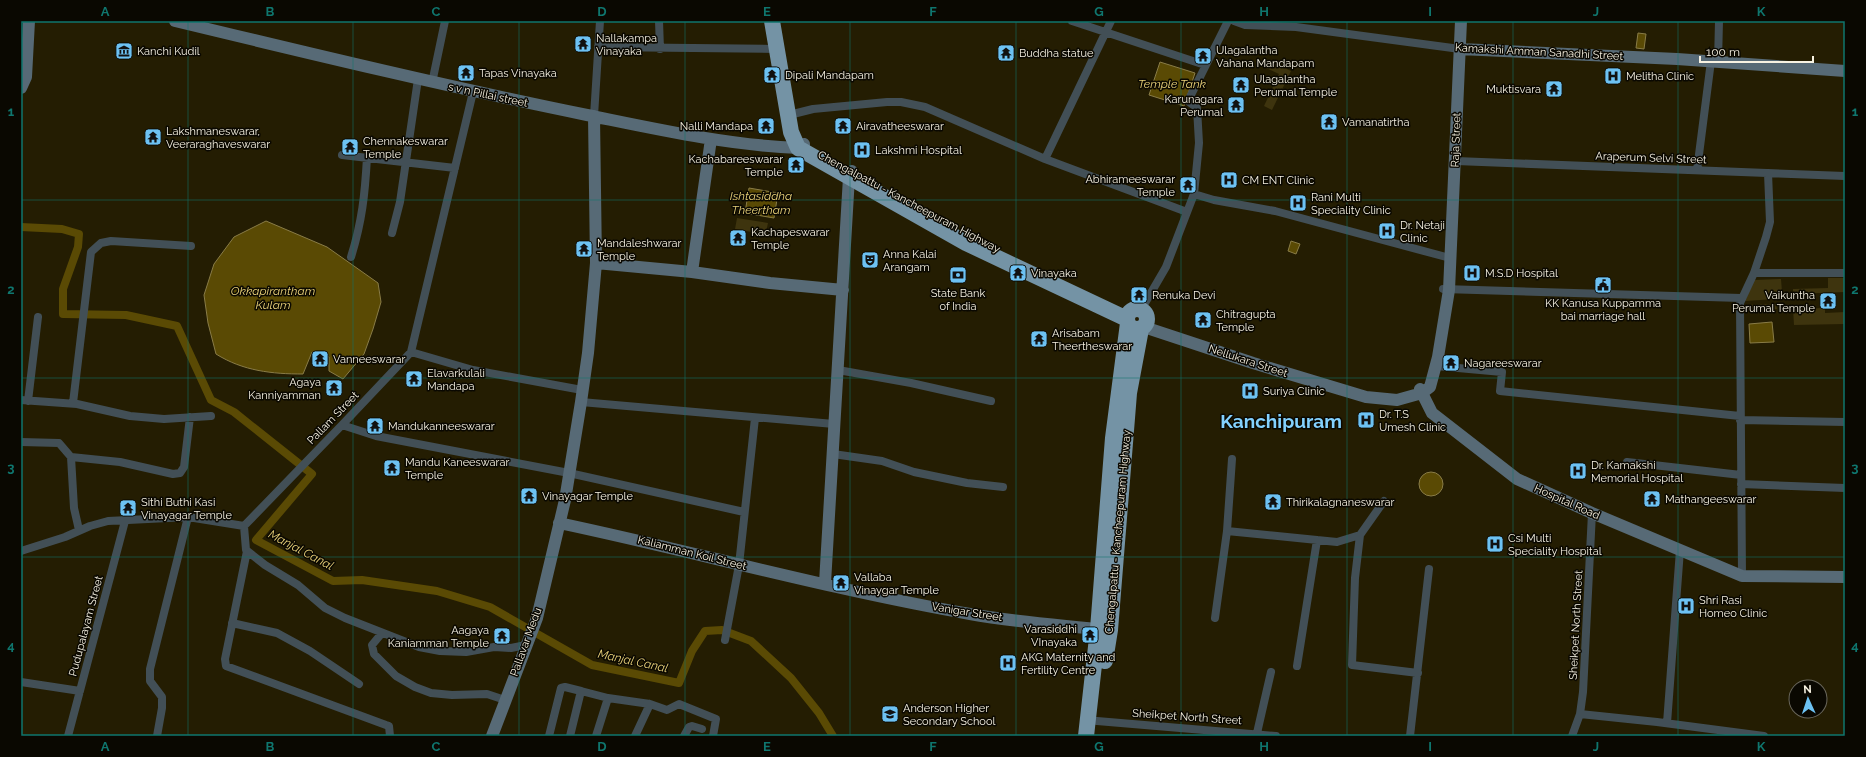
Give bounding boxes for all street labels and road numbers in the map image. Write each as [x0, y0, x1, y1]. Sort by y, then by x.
street label: Kamakshi Amman Sanadhi Street [1455, 41, 1624, 63]
street label: s v n Pillai street [447, 80, 529, 110]
street label: Raja Street [1449, 112, 1463, 168]
street label: Chengalpattu - Kancheepuram Highway [816, 148, 1002, 256]
street label: Araperum Selvi Street [1595, 150, 1707, 166]
street label: Nellukara Street [1207, 342, 1289, 380]
street label: Pallam Street [305, 389, 362, 447]
street label: Chengalpattu - Kancheepuram Highway [1103, 429, 1133, 634]
street label: Hospital Road [1532, 482, 1602, 522]
street label: Kaliamman Koil Street [636, 533, 748, 573]
street label: Sheikpet North Street [1567, 570, 1585, 680]
street label: Pudupalayam Street [66, 574, 106, 678]
street label: Vanigar Street [931, 600, 1004, 624]
street label: Pallavar Medu [508, 606, 544, 678]
street label: Sheikpet North Street [1132, 707, 1242, 727]

